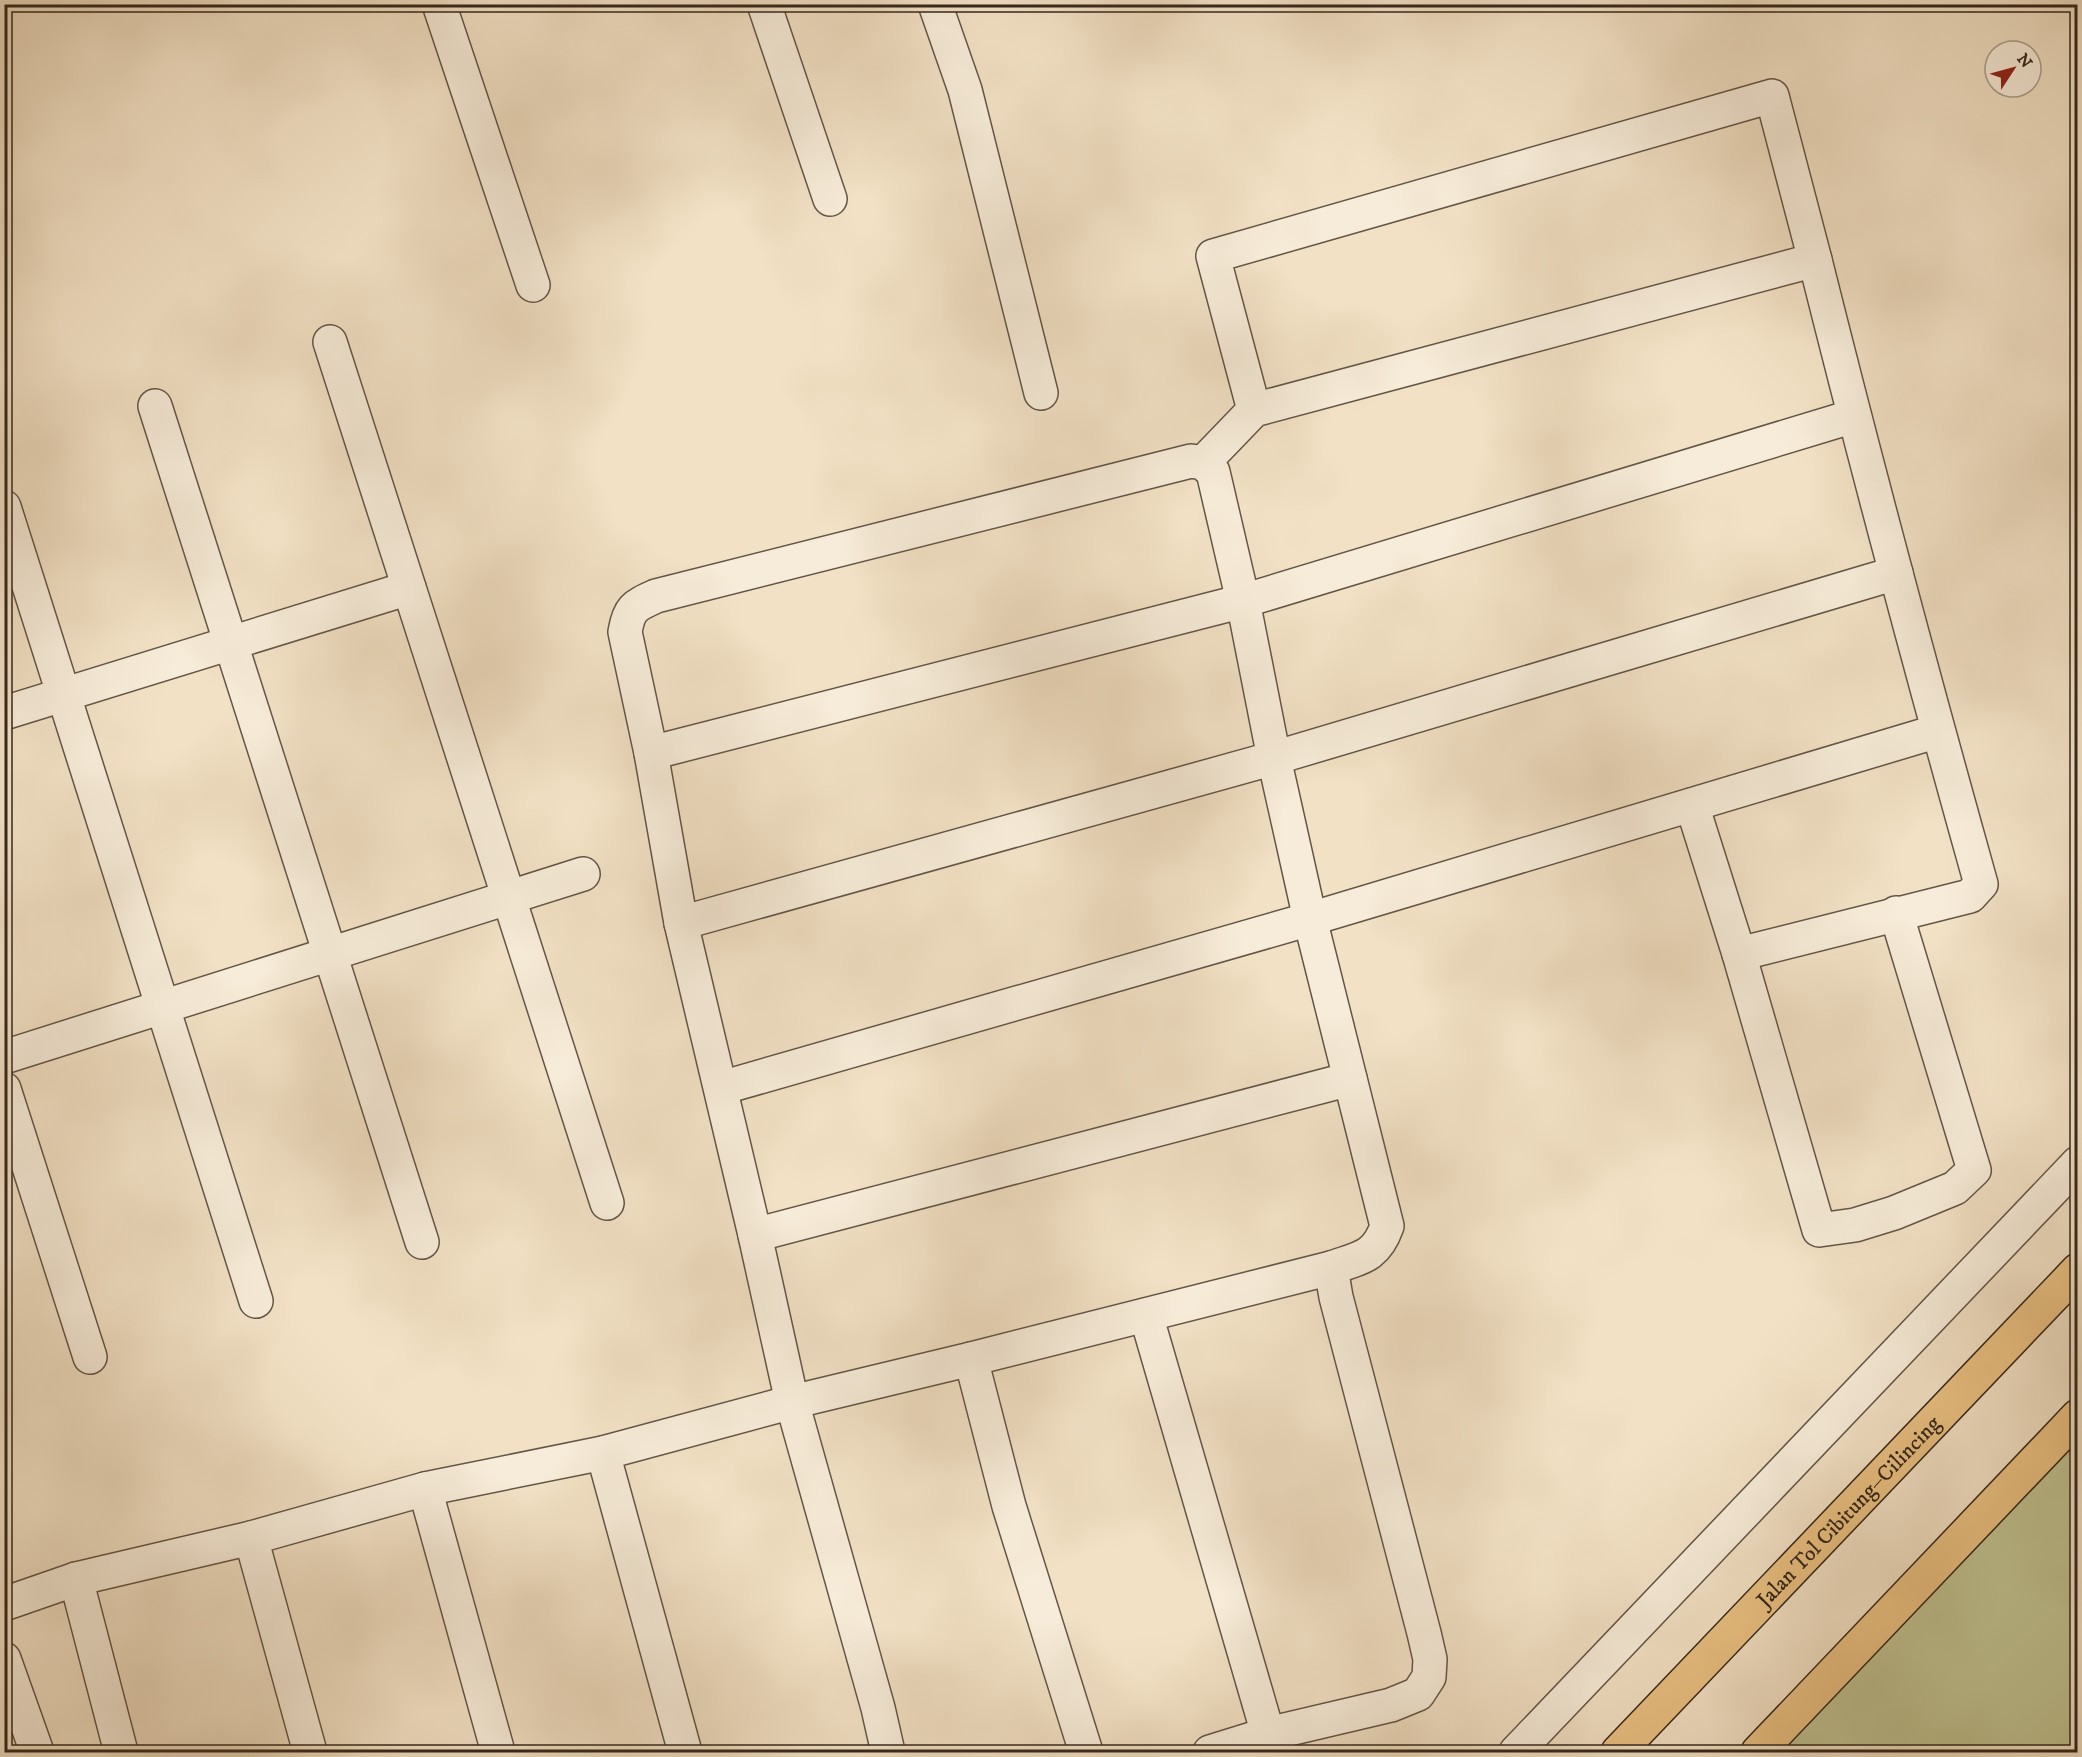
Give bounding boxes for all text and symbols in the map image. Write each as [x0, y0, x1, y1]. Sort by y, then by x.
north arrow [1983, 39, 2043, 99]
text: N [2012, 50, 2036, 72]
street label: Jalan Tol Cibitung–Cilincing [1750, 1410, 1947, 1615]

